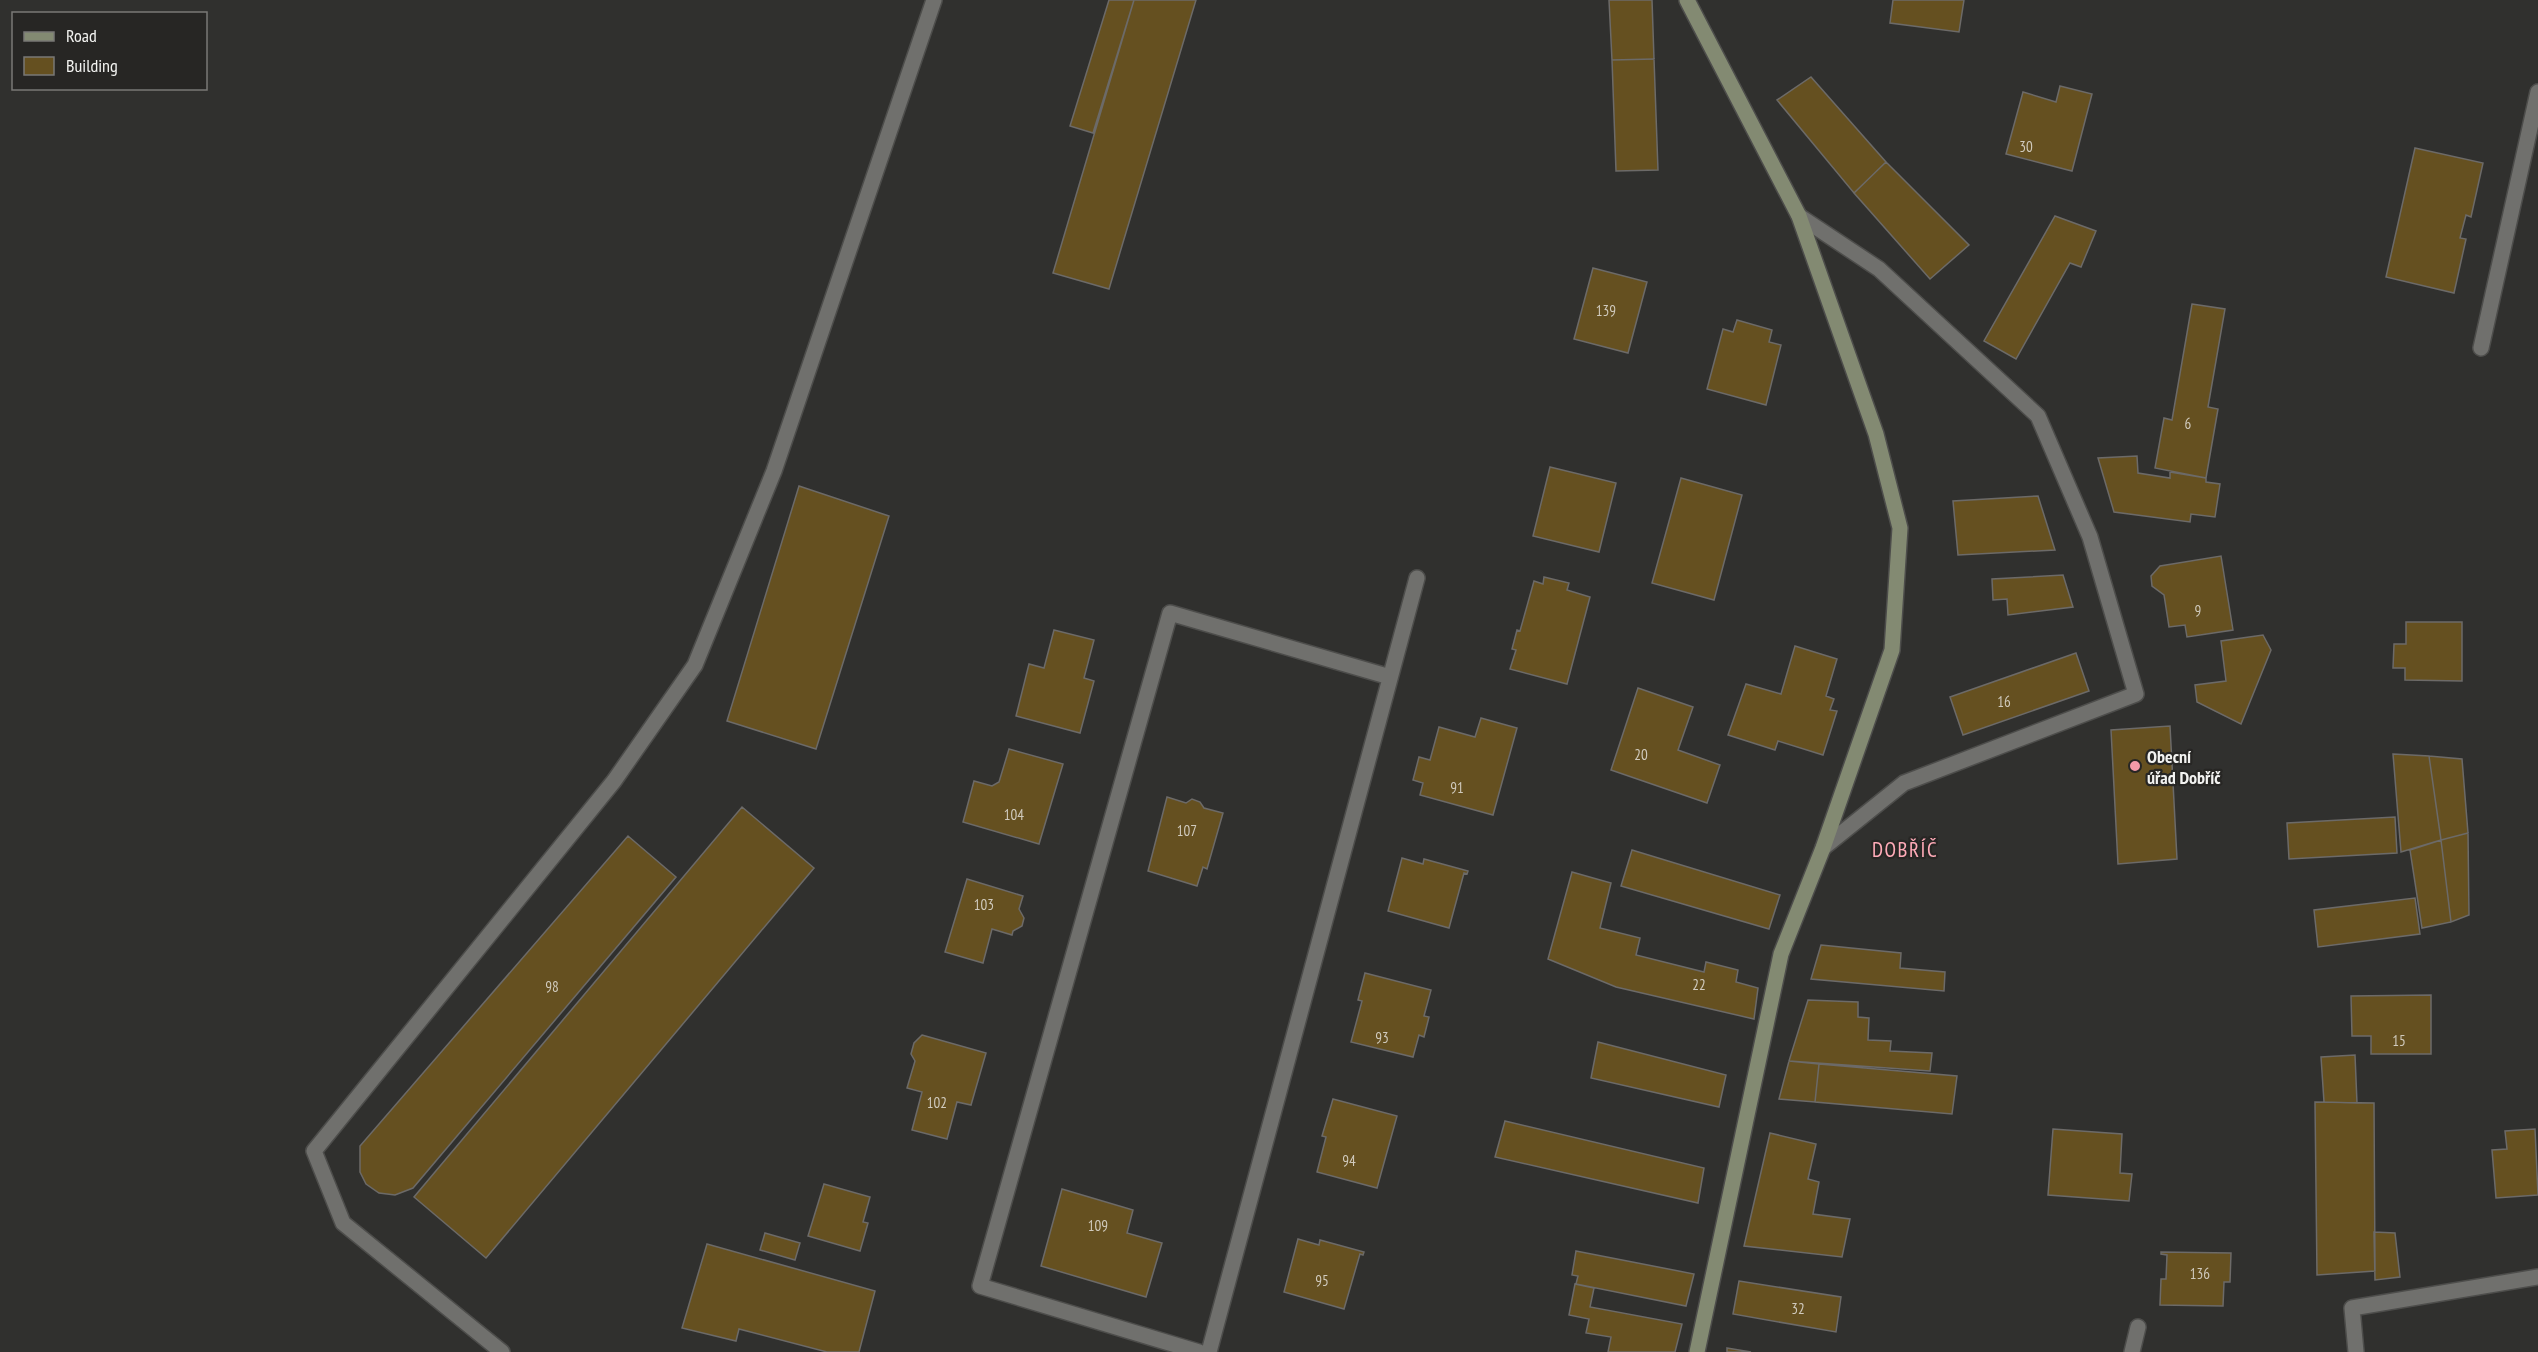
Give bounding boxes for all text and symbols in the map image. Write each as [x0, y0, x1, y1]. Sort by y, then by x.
legend [12, 12, 207, 90]
text: Road [66, 24, 97, 47]
text: Building [66, 54, 118, 77]
house number: 30 [2019, 137, 2033, 156]
house number: 139 [1596, 301, 1616, 320]
house number: 6 [2185, 414, 2192, 433]
house number: 9 [2195, 601, 2201, 620]
house number: 16 [1997, 692, 2011, 711]
house number: 20 [1634, 745, 1648, 764]
place label: Obecní úřad Dobříč [2147, 745, 2221, 789]
marker: Obecní úřad Dobříč [2128, 759, 2142, 773]
house number: 91 [1450, 778, 1464, 797]
house number: 104 [1004, 805, 1024, 824]
house number: 107 [1177, 821, 1197, 840]
district label: DOBŘÍČ [1872, 836, 1938, 863]
house number: 103 [974, 895, 994, 914]
house number: 22 [1692, 975, 1706, 994]
house number: 98 [545, 977, 559, 996]
house number: 93 [1375, 1028, 1389, 1047]
house number: 15 [2392, 1031, 2406, 1050]
house number: 102 [927, 1093, 947, 1112]
house number: 94 [1342, 1151, 1356, 1170]
house number: 109 [1088, 1216, 1108, 1235]
house number: 136 [2190, 1264, 2210, 1283]
house number: 95 [1315, 1271, 1329, 1290]
house number: 32 [1791, 1299, 1805, 1318]

